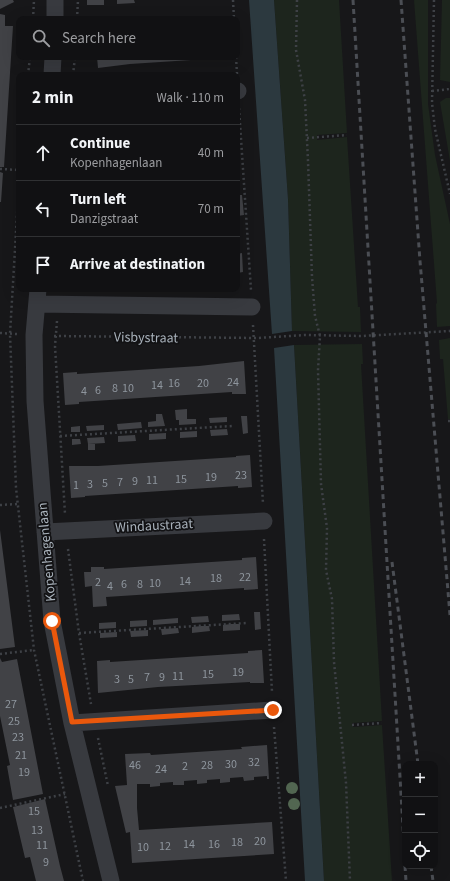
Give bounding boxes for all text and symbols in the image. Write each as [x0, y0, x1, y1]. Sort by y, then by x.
search box [16, 16, 240, 60]
icon: search [30, 27, 52, 49]
text: Search here [62, 28, 136, 49]
text: 2 min [32, 86, 73, 110]
text: Walk · 110 m [156, 89, 224, 107]
text: Continue [70, 133, 130, 154]
icon: ahead [32, 142, 54, 164]
text: 40 m [198, 144, 224, 162]
text: Kopenhagenlaan [70, 154, 162, 172]
text: Turn left [70, 189, 126, 210]
icon: left [32, 198, 54, 220]
text: 70 m [198, 200, 224, 218]
text: Danzigstraat [70, 210, 138, 228]
icon: arrive [32, 254, 54, 276]
text: Arrive at destination [70, 254, 205, 275]
street label: Visbystraat [114, 327, 179, 349]
house number: 24 [227, 374, 239, 391]
house number: 16 [168, 375, 180, 392]
house number: 20 [197, 375, 209, 392]
house number: 14 [151, 377, 163, 394]
house number: 8 [112, 380, 118, 397]
house number: 10 [122, 380, 134, 397]
house number: 6 [95, 382, 101, 399]
house number: 4 [81, 383, 87, 400]
house number: 23 [235, 467, 247, 484]
house number: 19 [205, 469, 217, 486]
house number: 15 [175, 471, 187, 488]
house number: 11 [146, 472, 158, 489]
house number: 9 [132, 473, 138, 490]
house number: 7 [117, 474, 123, 491]
house number: 5 [102, 475, 108, 492]
house number: 3 [87, 476, 93, 493]
house number: 1 [73, 477, 79, 494]
street label: Kopenhagenlaan [33, 502, 61, 602]
street label: Windaustraat [115, 514, 194, 538]
house number: 22 [239, 569, 251, 586]
house number: 18 [210, 570, 222, 587]
house number: 14 [179, 573, 191, 590]
house number: 2 [95, 574, 101, 591]
house number: 10 [149, 575, 161, 592]
house number: 6 [121, 576, 127, 593]
house number: 8 [137, 576, 143, 593]
house number: 4 [107, 578, 113, 595]
route start [43, 612, 61, 630]
house number: 19 [232, 664, 244, 681]
house number: 15 [202, 666, 214, 683]
house number: 11 [172, 668, 184, 685]
house number: 7 [144, 669, 150, 686]
house number: 9 [159, 669, 165, 686]
house number: 3 [114, 671, 120, 688]
house number: 5 [128, 671, 134, 688]
house number: 27 [5, 696, 17, 713]
route end [264, 701, 282, 719]
house number: 25 [8, 713, 20, 730]
house number: 23 [12, 729, 24, 746]
house number: 21 [15, 747, 27, 764]
house number: 32 [248, 754, 260, 771]
house number: 30 [225, 756, 237, 773]
house number: 46 [129, 757, 141, 774]
house number: 28 [201, 757, 213, 774]
house number: 2 [182, 758, 188, 775]
house number: 24 [155, 761, 167, 778]
map controls [402, 761, 438, 869]
button: + [402, 761, 438, 797]
house number: 19 [18, 764, 30, 781]
button: − [402, 797, 438, 833]
house number: 15 [28, 803, 40, 820]
house number: 13 [31, 822, 43, 839]
house number: 20 [254, 833, 266, 850]
button: locate [402, 833, 438, 869]
house number: 18 [231, 834, 243, 851]
house number: 14 [183, 836, 195, 853]
house number: 16 [208, 836, 220, 853]
house number: 11 [36, 837, 48, 854]
house number: 12 [159, 838, 171, 855]
house number: 10 [137, 839, 149, 856]
house number: 9 [43, 854, 49, 871]

